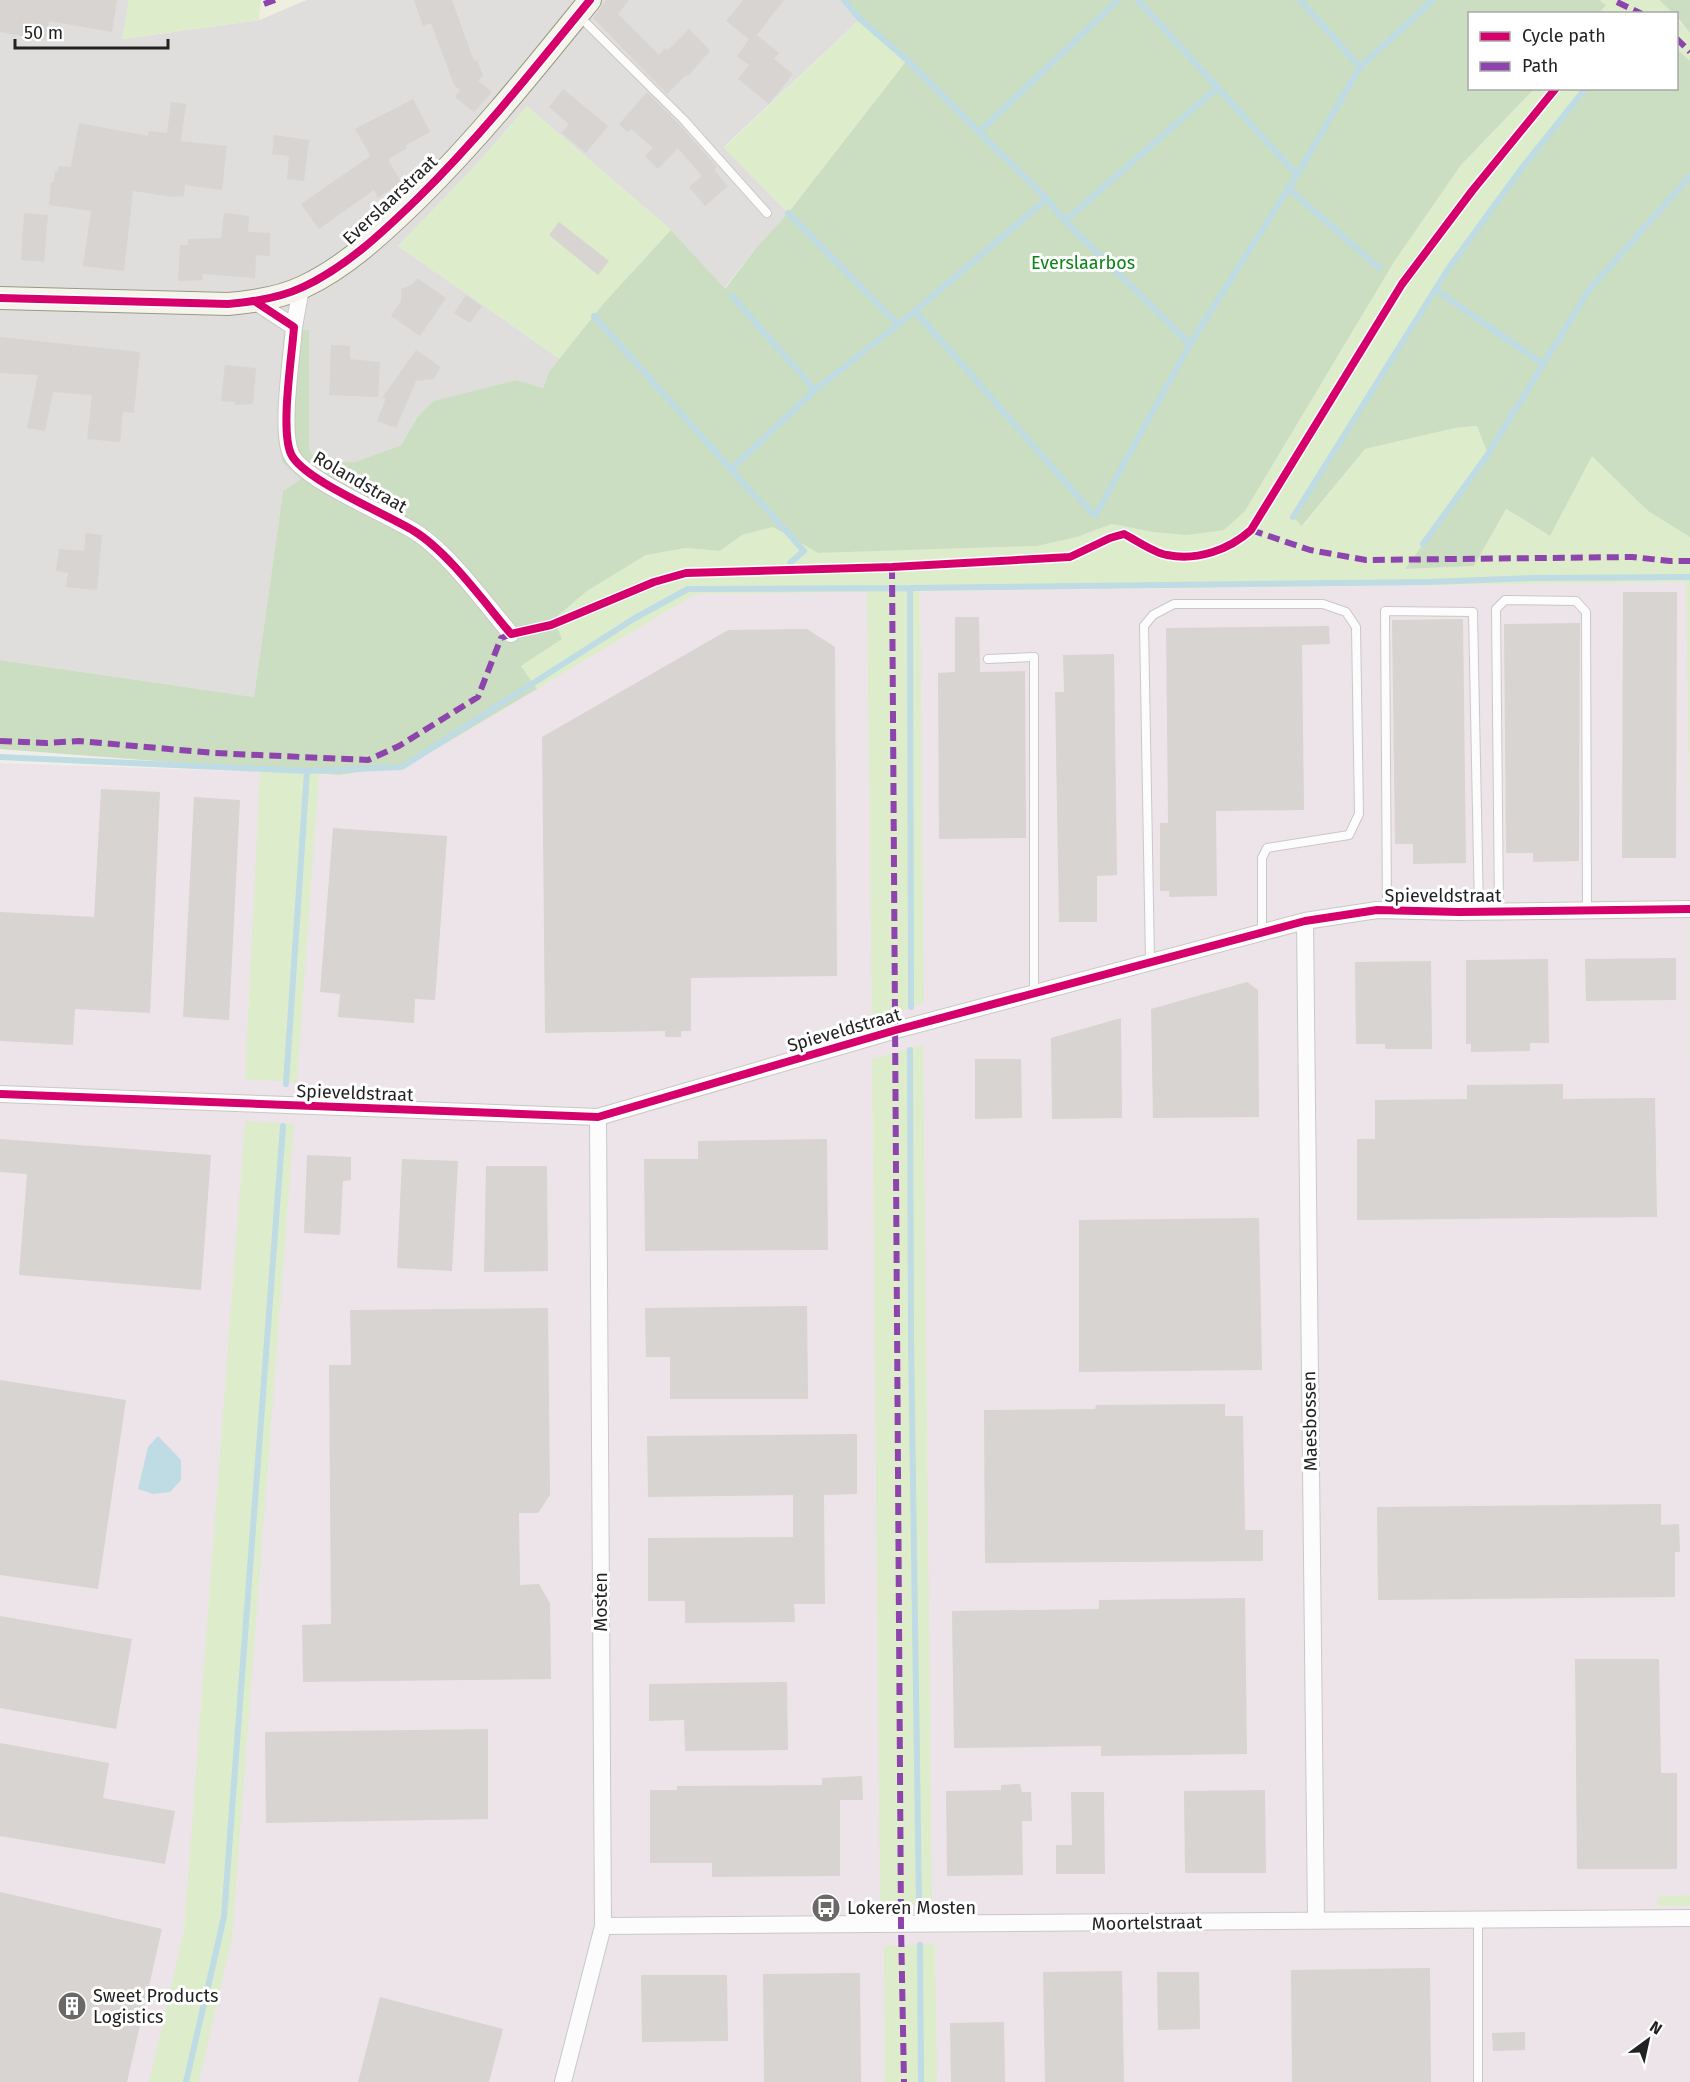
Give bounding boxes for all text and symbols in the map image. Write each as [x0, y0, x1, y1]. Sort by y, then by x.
scale bar [15, 12, 168, 50]
legend [1468, 12, 1678, 90]
text: 50 m [24, 22, 63, 44]
text: Cycle path [1522, 25, 1606, 47]
text: Path [1522, 55, 1558, 77]
street label: Everslaarstraat [338, 150, 442, 249]
park label: Everslaarbos [1031, 252, 1135, 274]
street label: Rolandstraat [309, 446, 411, 518]
street label: Spieveldstraat [1384, 885, 1502, 907]
street label: Spieveldstraat [785, 1003, 904, 1057]
street label: Spieveldstraat [296, 1080, 414, 1106]
street label: Maesbossen [1298, 1371, 1322, 1471]
street label: Mosten [590, 1572, 612, 1632]
bus stop icon: Lokeren Mosten [810, 1892, 842, 1924]
place label: Lokeren Mosten [847, 1897, 976, 1919]
street label: Moortelstraat [1092, 1911, 1203, 1935]
place label: Sweet Products Logistics [93, 1985, 218, 2028]
building icon: Sweet Products Logistics [56, 1990, 88, 2022]
north arrow [1618, 2010, 1678, 2070]
text: N [1646, 2017, 1666, 2039]

